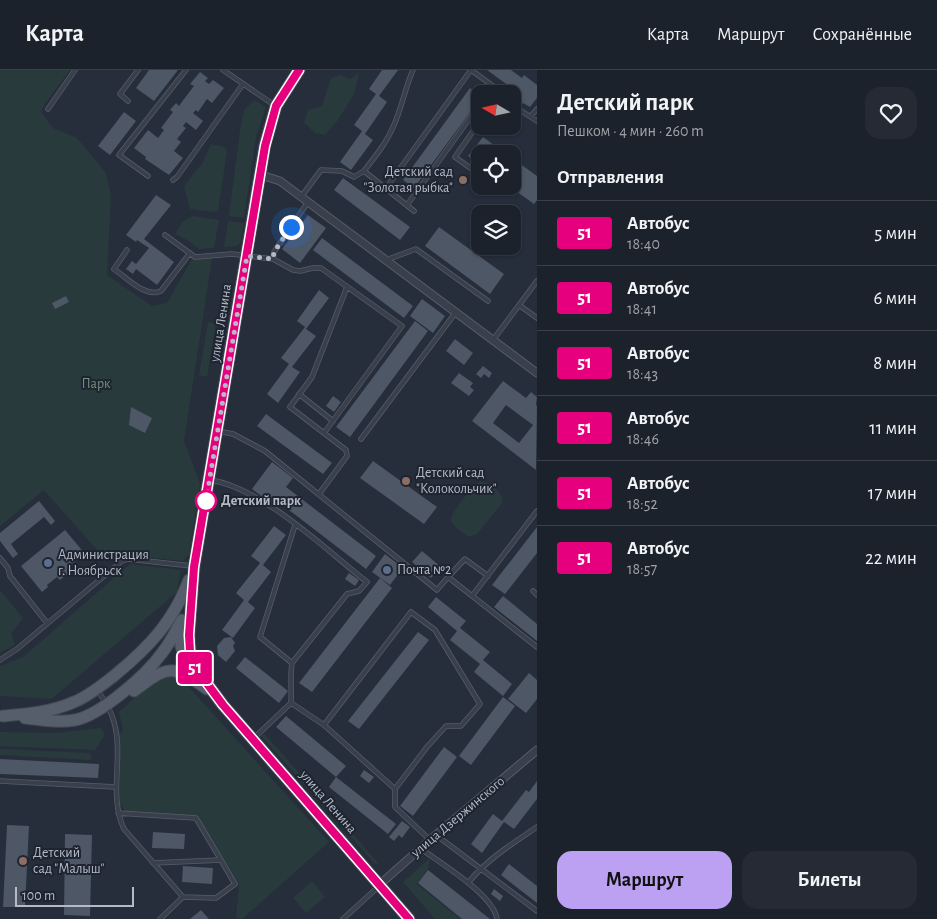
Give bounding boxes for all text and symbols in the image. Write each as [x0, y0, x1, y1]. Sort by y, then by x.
text: Карта [25, 22, 84, 46]
text: Карта [647, 26, 689, 44]
text: Маршрут [717, 26, 785, 44]
text: Сохранённые [813, 26, 912, 44]
north arrow [471, 85, 521, 135]
map controls [471, 85, 521, 255]
button: heart [865, 87, 917, 139]
text: Детский парк [557, 91, 694, 115]
text: Пешком · 4 мин · 260 m [557, 123, 704, 139]
button: locate [471, 145, 521, 195]
place label: Детский сад "Золотая рыбка" [364, 165, 453, 195]
text: Отправления [557, 168, 664, 187]
marker: Детский сад "Золотая рыбка" [457, 174, 469, 186]
button: layers [471, 205, 521, 255]
text: Автобус [627, 214, 690, 233]
your location [279, 215, 304, 240]
text: 51 [577, 224, 592, 242]
text: 5 мин [874, 224, 917, 243]
text: 18:40 [627, 236, 660, 252]
text: Автобус [627, 279, 690, 298]
street label: улица Ленина [208, 282, 234, 364]
text: 51 [577, 289, 592, 307]
text: 6 мин [873, 289, 917, 308]
text: 18:41 [627, 301, 657, 317]
text: Автобус [627, 344, 690, 363]
text: 51 [577, 354, 592, 372]
text: 8 мин [873, 354, 917, 373]
text: 18:43 [627, 366, 658, 382]
park label: Парк [82, 377, 111, 391]
text: Автобус [627, 409, 690, 428]
text: 51 [577, 419, 592, 437]
text: 11 мин [869, 419, 917, 438]
text: 18:46 [627, 431, 659, 447]
place label: Детский сад "Колокольчик" [416, 466, 497, 496]
text: Автобус [627, 474, 690, 493]
marker: Детский сад "Колокольчик" [400, 475, 412, 487]
text: 51 [577, 484, 592, 502]
text: 17 мин [868, 484, 917, 503]
marker: Детский парк [195, 490, 217, 512]
place label: Детский парк [221, 494, 301, 508]
text: 18:52 [627, 496, 658, 512]
text: Автобус [627, 539, 690, 558]
place label: Администрация г. Ноябрьск [58, 548, 149, 578]
text: 51 [577, 549, 592, 567]
text: 22 мин [865, 549, 917, 568]
marker: Администрация г. Ноябрьск [42, 557, 54, 569]
text: 18:57 [627, 561, 657, 577]
place label: Почта №2 [397, 563, 451, 577]
marker: Почта №2 [381, 564, 393, 576]
line badge: 51 [172, 652, 218, 684]
text: 51 [188, 659, 202, 677]
street label: улица Ленина [296, 767, 359, 837]
street label: улица Дзержинского [408, 774, 508, 861]
place label: Детский сад "Малыш" [33, 846, 104, 876]
button: Маршрут [557, 851, 732, 909]
button: Билеты [742, 851, 917, 909]
marker: Детский сад "Малыш" [17, 855, 29, 867]
scale bar [15, 884, 134, 907]
text: 100 m [22, 889, 55, 903]

